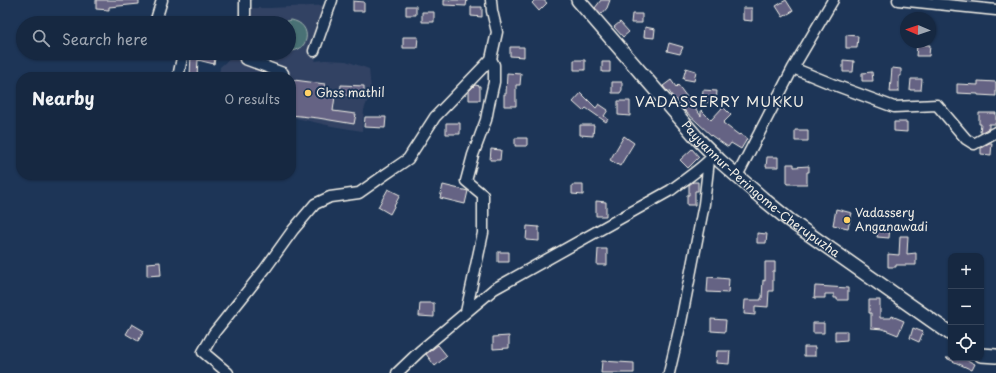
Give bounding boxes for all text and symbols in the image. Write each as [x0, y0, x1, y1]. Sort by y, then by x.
north arrow [900, 12, 936, 48]
search box [16, 16, 296, 60]
icon: search [30, 27, 52, 49]
text: Search here [62, 27, 148, 50]
place label: Ghss mathil [316, 83, 385, 101]
text: Nearby [32, 85, 94, 111]
marker: Ghss mathil [303, 88, 313, 98]
text: 0 results [225, 89, 280, 108]
district label: VADASSERRY MUKKU [635, 91, 805, 112]
street label: Payyannur-Peringome-Cherupuzha [678, 116, 844, 261]
place label: Vadassery Anganawadi [855, 203, 928, 235]
marker: Vadassery Anganawadi [842, 215, 852, 225]
map controls [948, 253, 984, 361]
button: + [948, 253, 984, 289]
button: − [948, 289, 984, 325]
button: locate [948, 325, 984, 361]

